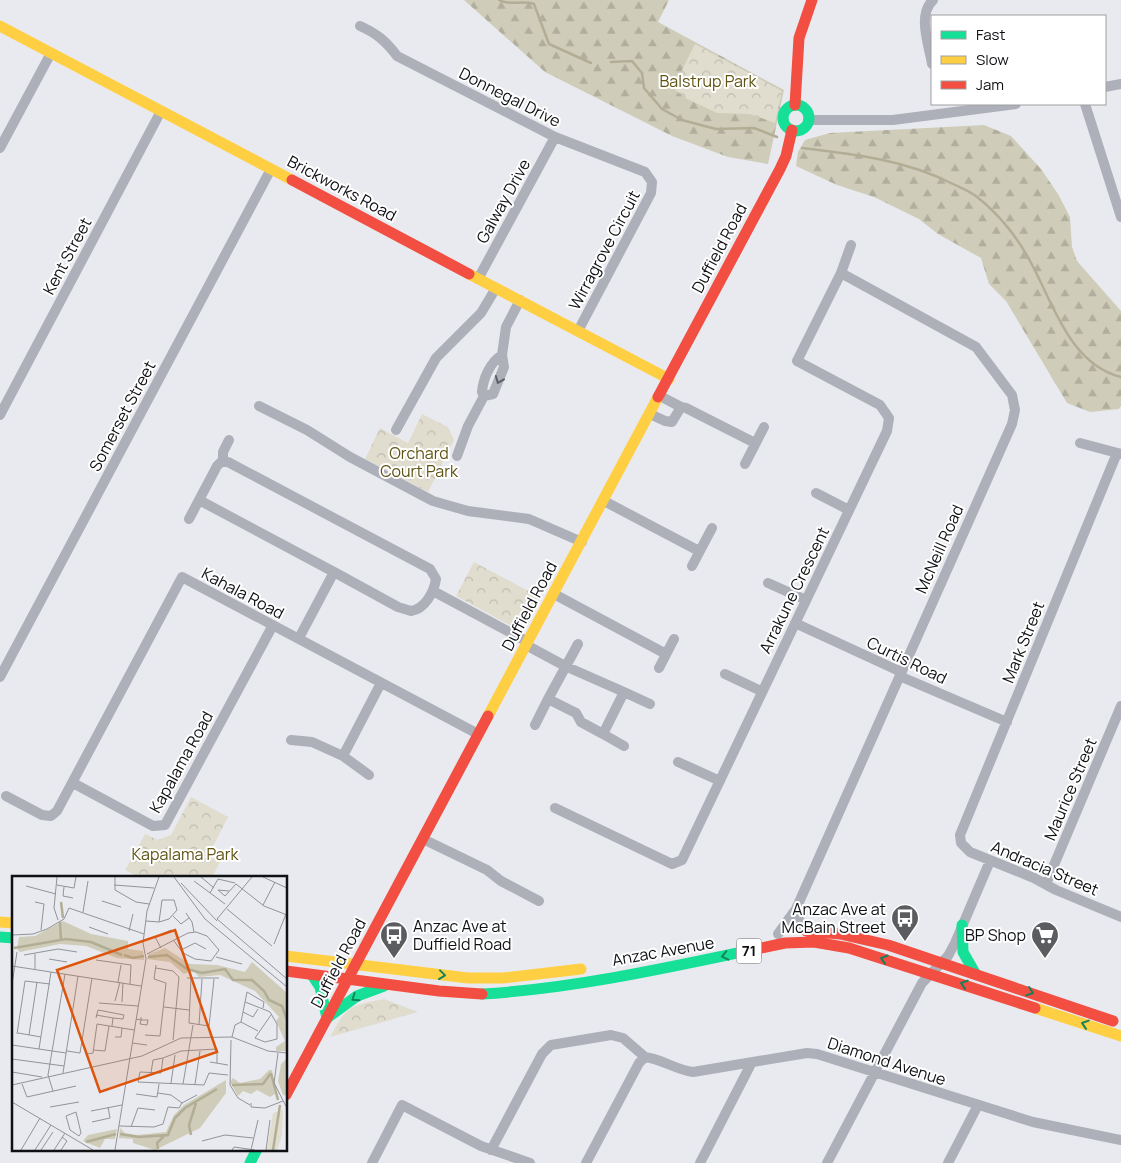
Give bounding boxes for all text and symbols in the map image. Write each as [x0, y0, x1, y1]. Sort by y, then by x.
legend [931, 15, 1106, 105]
text: Fast [976, 24, 1005, 45]
text: Slow [976, 49, 1009, 70]
street label: Donnegal Drive [455, 62, 565, 132]
park label: Balstrup Park [659, 70, 758, 92]
text: Jam [976, 74, 1004, 95]
street label: Brickworks Road [284, 150, 400, 226]
street label: Galway Drive [471, 155, 535, 247]
street label: Wirragrove Circuit [563, 186, 645, 314]
street label: Duffield Road [686, 199, 752, 297]
street label: Kent Street [38, 214, 96, 298]
street label: Somerset Street [84, 357, 160, 475]
one-way arrow [495, 375, 506, 384]
park label: Orchard Court Park [380, 442, 459, 482]
street label: McNeill Road [910, 501, 968, 597]
street label: Arrakune Crescent [754, 523, 834, 657]
street label: Duffield Road [496, 557, 562, 655]
street label: Kahala Road [198, 562, 288, 624]
street label: Mark Street [997, 598, 1049, 686]
street label: Curtis Road [863, 631, 951, 689]
street label: Kapalama Road [144, 707, 218, 817]
street label: Maurice Street [1038, 734, 1102, 844]
street label: Andracia Street [988, 835, 1102, 901]
park label: Kapalama Park [132, 843, 240, 865]
inset map [12, 876, 288, 1150]
place label: Anzac Ave at McBain Street [782, 898, 886, 938]
bus stop icon: Anzac Ave at McBain Street [890, 903, 920, 942]
street label: Duffield Road [305, 914, 371, 1012]
place label: Anzac Ave at Duffield Road [413, 915, 512, 955]
bus stop icon: Anzac Ave at Duffield Road [379, 920, 409, 959]
supermarket icon: BP Shop [1030, 920, 1060, 959]
place label: BP Shop [965, 924, 1026, 946]
street label: Anzac Avenue [610, 931, 716, 971]
road number: 71 [736, 938, 762, 964]
one-way arrow [721, 950, 730, 961]
one-way arrow [880, 955, 888, 965]
one-way arrow [439, 969, 447, 980]
one-way arrow [961, 980, 969, 990]
one-way arrow [1025, 986, 1034, 996]
one-way arrow [352, 992, 361, 1001]
one-way arrow [1081, 1020, 1090, 1030]
street label: Diamond Avenue [825, 1031, 949, 1091]

